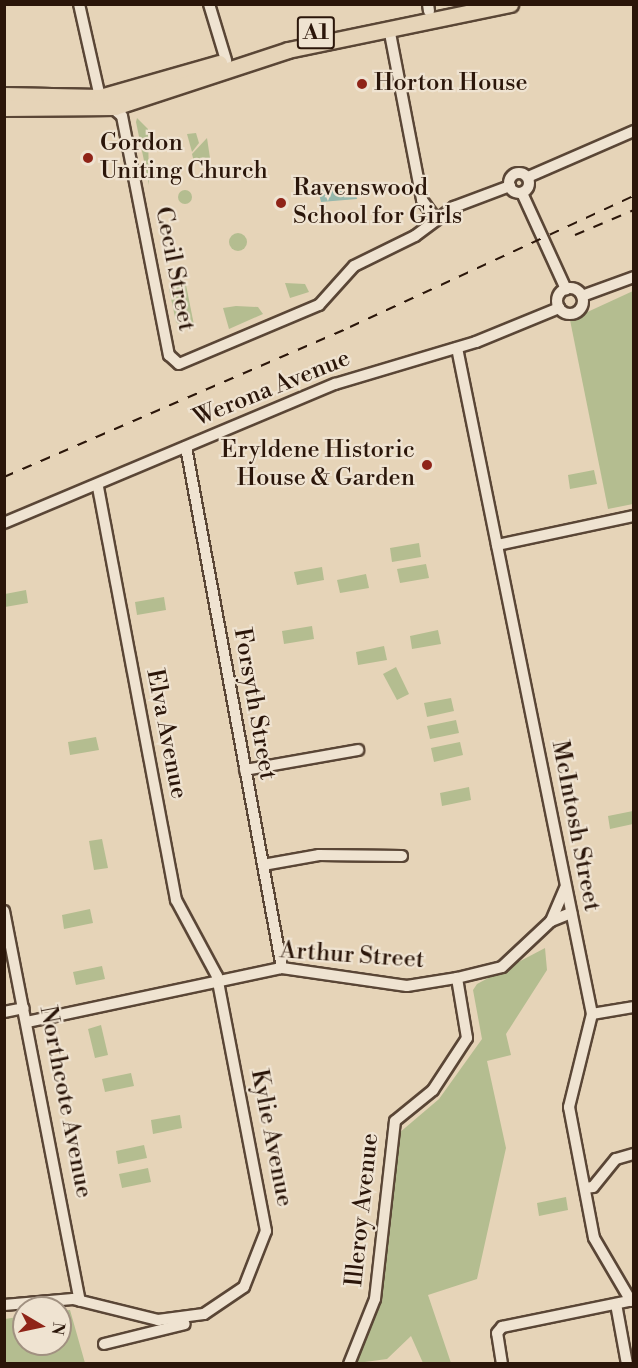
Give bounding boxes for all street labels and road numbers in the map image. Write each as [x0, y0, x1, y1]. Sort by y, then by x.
road number: A1 [296, 14, 336, 52]
street label: Cecil Street [148, 204, 200, 334]
street label: Werona Avenue [189, 344, 355, 434]
street label: Forsyth Street [226, 626, 282, 782]
street label: Elva Avenue [139, 667, 193, 801]
street label: McIntosh Street [544, 738, 606, 914]
street label: Arthur Street [279, 937, 425, 975]
street label: Northcote Avenue [32, 1004, 98, 1200]
street label: Kylie Avenue [244, 1067, 298, 1209]
street label: Illeroy Avenue [341, 1132, 385, 1288]

